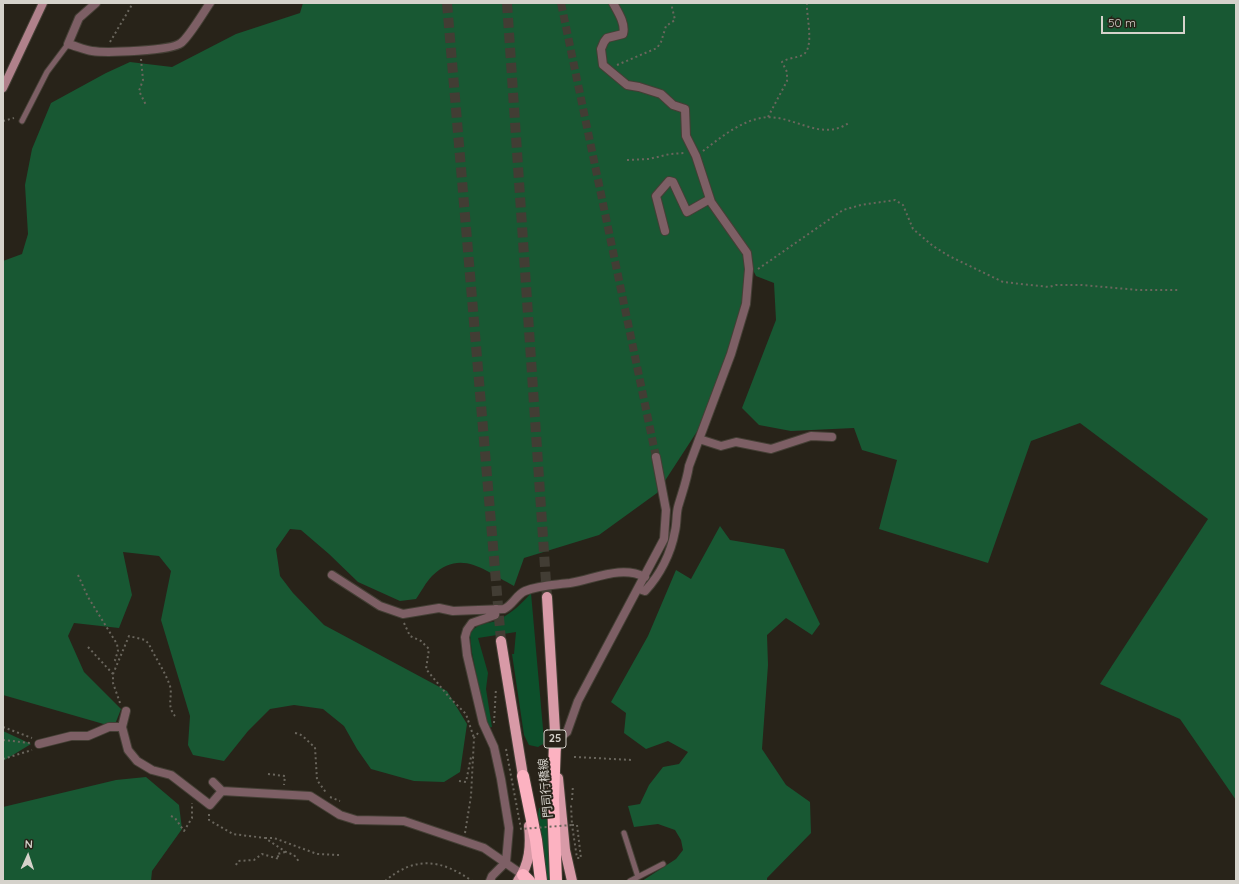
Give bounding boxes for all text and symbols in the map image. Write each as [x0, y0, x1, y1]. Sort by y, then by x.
scale bar [1103, 8, 1187, 34]
text: 50 m [1108, 15, 1136, 30]
road number: 25 [544, 730, 566, 748]
street label: 門司行橋線 [536, 757, 556, 819]
north arrow [8, 836, 48, 876]
text: N [24, 837, 33, 851]

